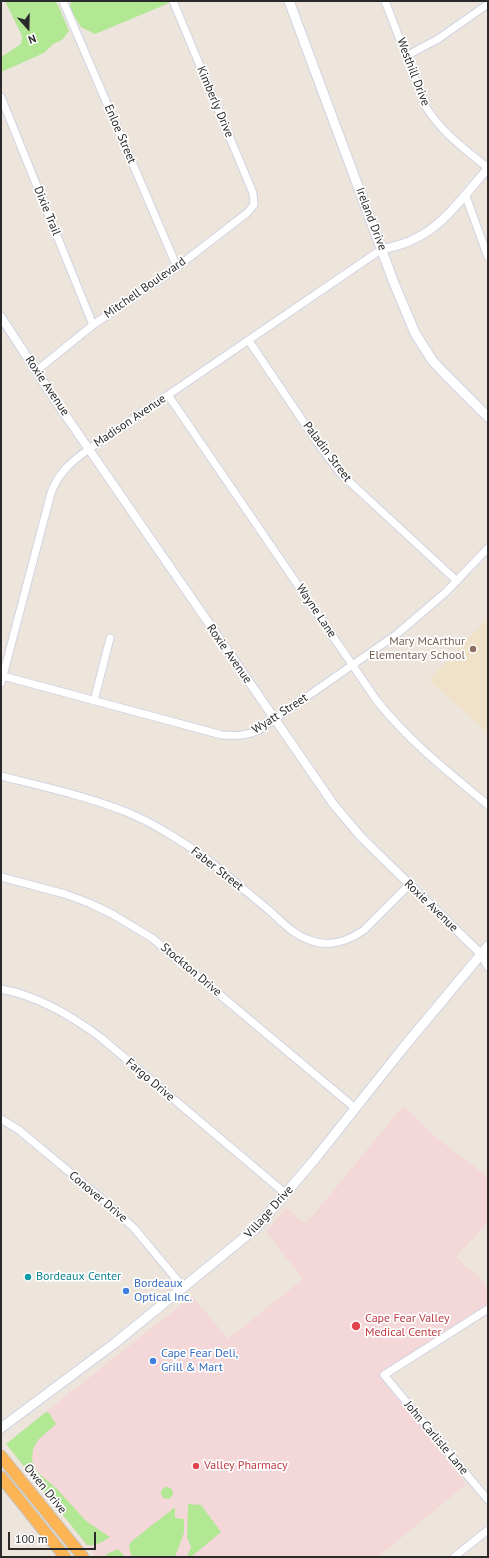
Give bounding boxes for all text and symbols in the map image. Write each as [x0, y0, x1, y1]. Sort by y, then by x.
north arrow [8, 8, 48, 48]
text: N [26, 31, 38, 47]
street label: Westhill Drive [393, 36, 433, 108]
street label: Kimberly Drive [193, 64, 237, 140]
street label: Enloe Street [101, 102, 139, 166]
street label: Dixie Trail [31, 184, 63, 238]
street label: Ireland Drive [352, 185, 390, 253]
street label: Mitchell Boulevard [101, 254, 189, 322]
street label: Roxie Avenue [22, 353, 72, 419]
street label: Madison Avenue [91, 392, 169, 450]
street label: Paladin Street [300, 419, 354, 485]
street label: Wayne Lane [293, 582, 339, 640]
street label: Roxie Avenue [203, 622, 255, 686]
place label: Mary McArthur Elementary School [369, 635, 465, 663]
marker: Mary McArthur Elementary School [468, 644, 478, 654]
street label: Wyatt Street [250, 691, 310, 737]
street label: Faber Street [188, 844, 246, 894]
street label: Roxie Avenue [401, 877, 461, 935]
street label: Stockton Drive [158, 940, 224, 1000]
street label: Fargo Drive [123, 1055, 177, 1105]
street label: Conover Drive [66, 1168, 130, 1226]
street label: Village Drive [242, 1183, 296, 1241]
place label: Bordeaux Center [36, 1270, 121, 1284]
marker: Bordeaux Center [23, 1272, 33, 1282]
place label: Bordeaux Optical Inc. [134, 1277, 192, 1305]
marker: Bordeaux Optical Inc. [121, 1286, 131, 1296]
place label: Cape Fear Valley Medical Center [365, 1312, 450, 1340]
marker: Cape Fear Valley Medical Center [350, 1320, 362, 1332]
place label: Cape Fear Deli, Grill & Mart [161, 1347, 238, 1375]
marker: Cape Fear Deli, Grill & Mart [148, 1356, 158, 1366]
street label: John Carlisle Lane [401, 1398, 471, 1478]
place label: Valley Pharmacy [204, 1459, 288, 1473]
street label: Owen Drive [21, 1461, 69, 1517]
marker: Valley Pharmacy [191, 1461, 201, 1471]
scale bar [10, 1524, 98, 1550]
text: 100 m [15, 1531, 48, 1546]

